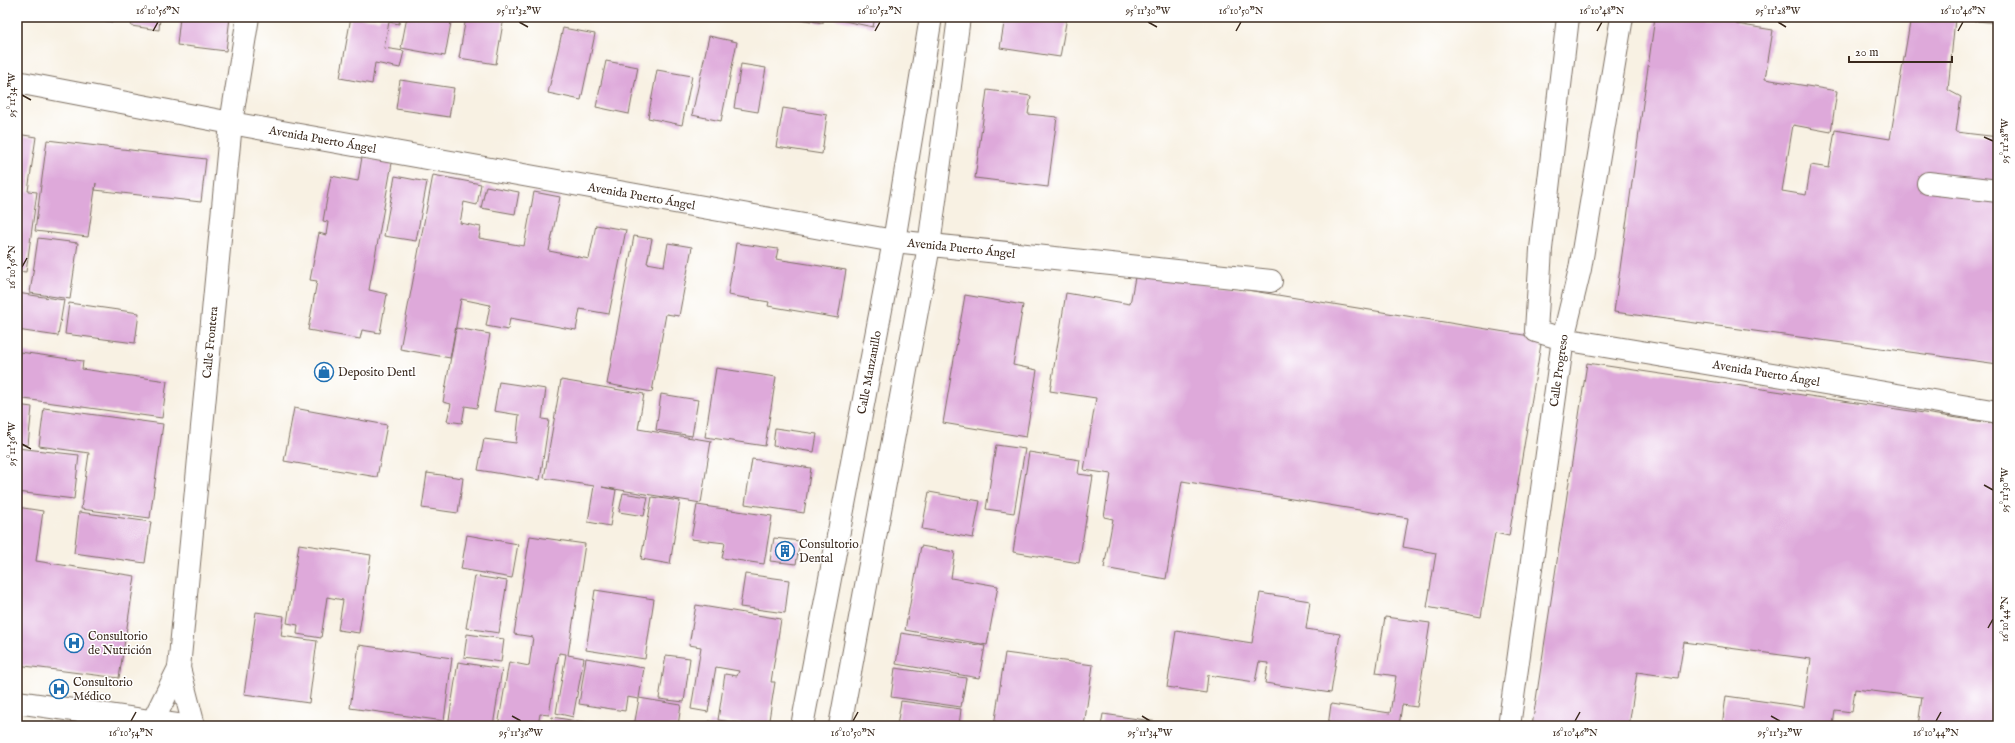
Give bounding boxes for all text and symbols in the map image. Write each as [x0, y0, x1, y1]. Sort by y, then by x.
text: 16°10'56"N [136, 5, 180, 18]
text: 95°11'32"W [496, 5, 542, 18]
text: 16°10'52"N [858, 5, 903, 18]
text: 95°11'30"W [1125, 5, 1171, 18]
text: 16°10'50"N [1219, 5, 1264, 18]
text: 16°10'48"N [1580, 5, 1625, 18]
text: 95°11'28"W [1755, 5, 1801, 18]
text: 16°10'46"N [1940, 5, 1986, 18]
scale bar [1849, 38, 1952, 64]
text: 20 m [1855, 45, 1878, 60]
text: 95°11'34"W [6, 72, 19, 118]
text: 95°11'28"W [1999, 118, 2012, 164]
street label: Avenida Puerto Ángel [267, 123, 378, 157]
street label: Avenida Puerto Ángel [586, 180, 697, 214]
street label: Avenida Puerto Ángel [906, 235, 1017, 262]
text: 16°10'56"N [6, 245, 19, 289]
street label: Calle Frontera [200, 305, 222, 379]
street label: Calle Manzanillo [854, 329, 885, 415]
street label: Calle Progreso [1547, 332, 1572, 408]
street label: Avenida Puerto Ángel [1710, 357, 1822, 390]
shop icon: Deposito Dentl [313, 361, 335, 383]
place label: Deposito Dentl [338, 365, 416, 381]
text: 95°11'36"W [6, 422, 19, 467]
text: 95°11'30"W [1999, 467, 2012, 513]
place label: Consultorio Dental [799, 537, 859, 566]
building icon: Consultorio Dental [774, 540, 796, 562]
text: 16°10'44"N [1999, 596, 2012, 642]
place label: Consultorio de Nutrición [88, 629, 152, 658]
hospital icon: Consultorio de Nutrición [63, 632, 85, 654]
place label: Consultorio Médico [73, 675, 133, 704]
hospital icon: Consultorio Médico [48, 678, 70, 700]
text: 16°10'54"N [109, 727, 154, 740]
text: 95°11'36"W [498, 727, 543, 740]
text: 16°10'50"N [831, 727, 876, 740]
text: 95°11'34"W [1127, 727, 1173, 740]
text: 16°10'46"N [1552, 727, 1598, 740]
text: 95°11'32"W [1757, 727, 1803, 740]
text: 16°10'44"N [1913, 727, 1959, 740]

